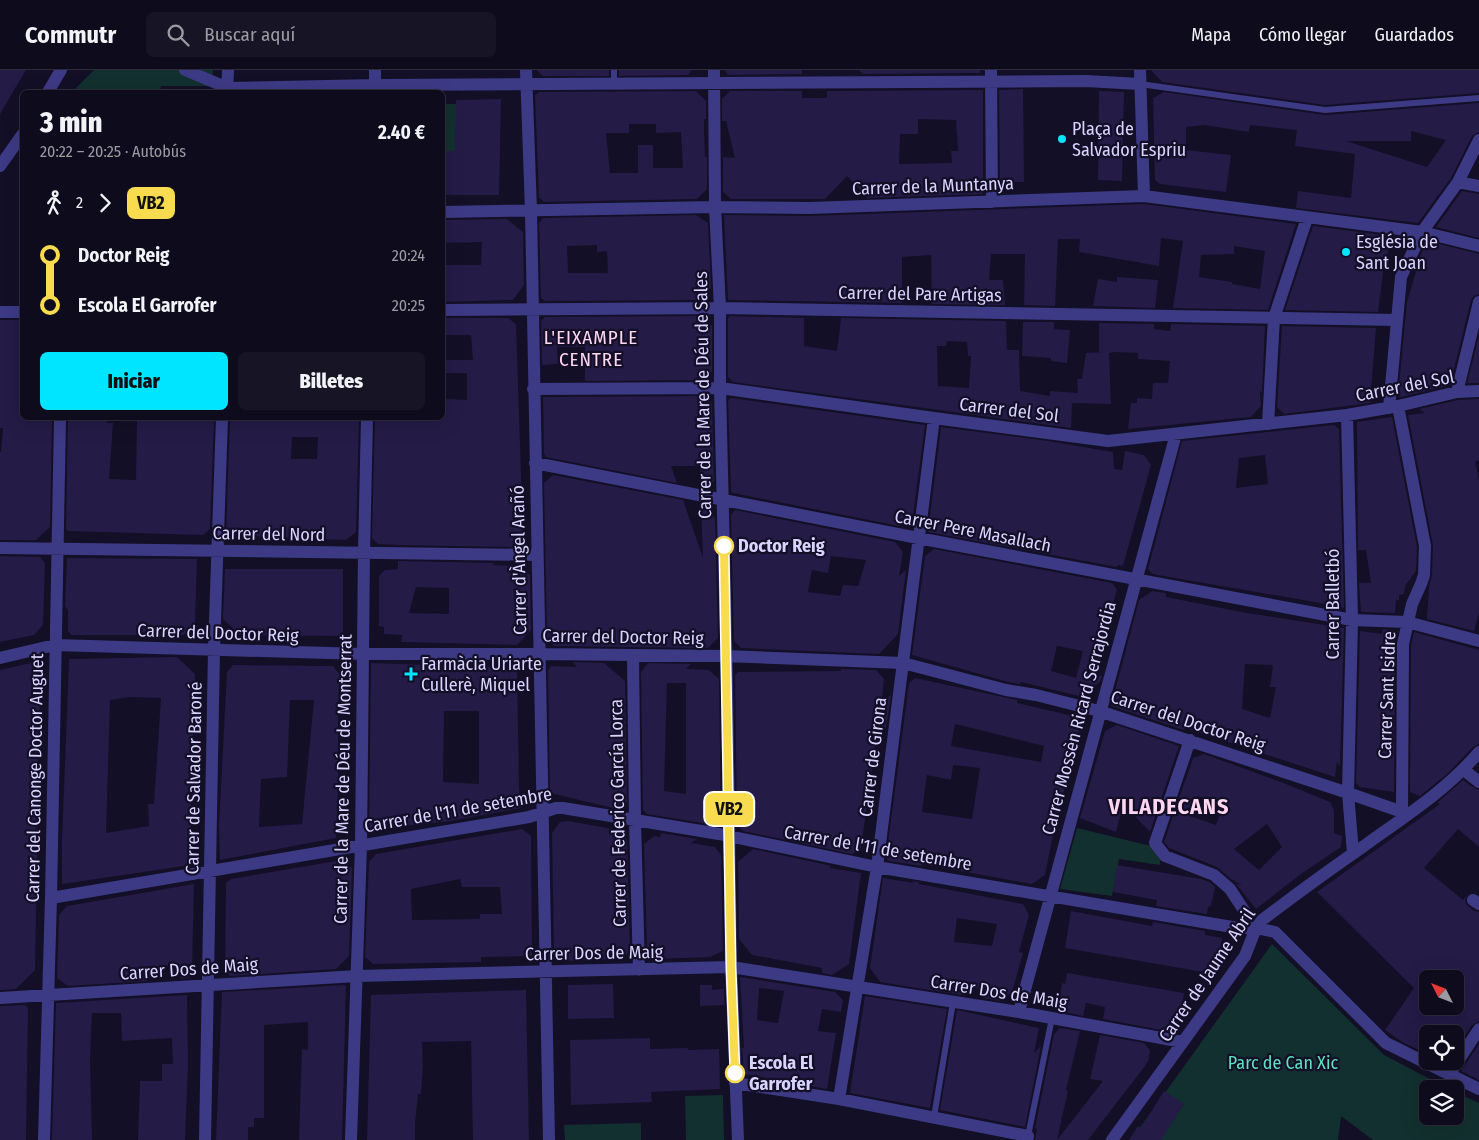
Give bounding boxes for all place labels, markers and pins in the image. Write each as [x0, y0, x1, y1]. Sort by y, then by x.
place label: Plaça de Salvador Espriu [1072, 118, 1186, 161]
marker: Plaça de Salvador Espriu [1056, 133, 1068, 145]
place label: Església de Sant Joan [1356, 231, 1438, 274]
marker: Església de Sant Joan [1340, 246, 1352, 258]
place label: Doctor Reig [738, 535, 825, 557]
marker: Doctor Reig [714, 536, 734, 556]
place label: Farmàcia Uriarte Cullerè, Miquel [421, 653, 542, 696]
marker: Farmàcia Uriarte Cullerè, Miquel [405, 668, 417, 680]
place label: Escola El Garrofer [749, 1052, 813, 1095]
marker: Escola El Garrofer [725, 1063, 745, 1083]

